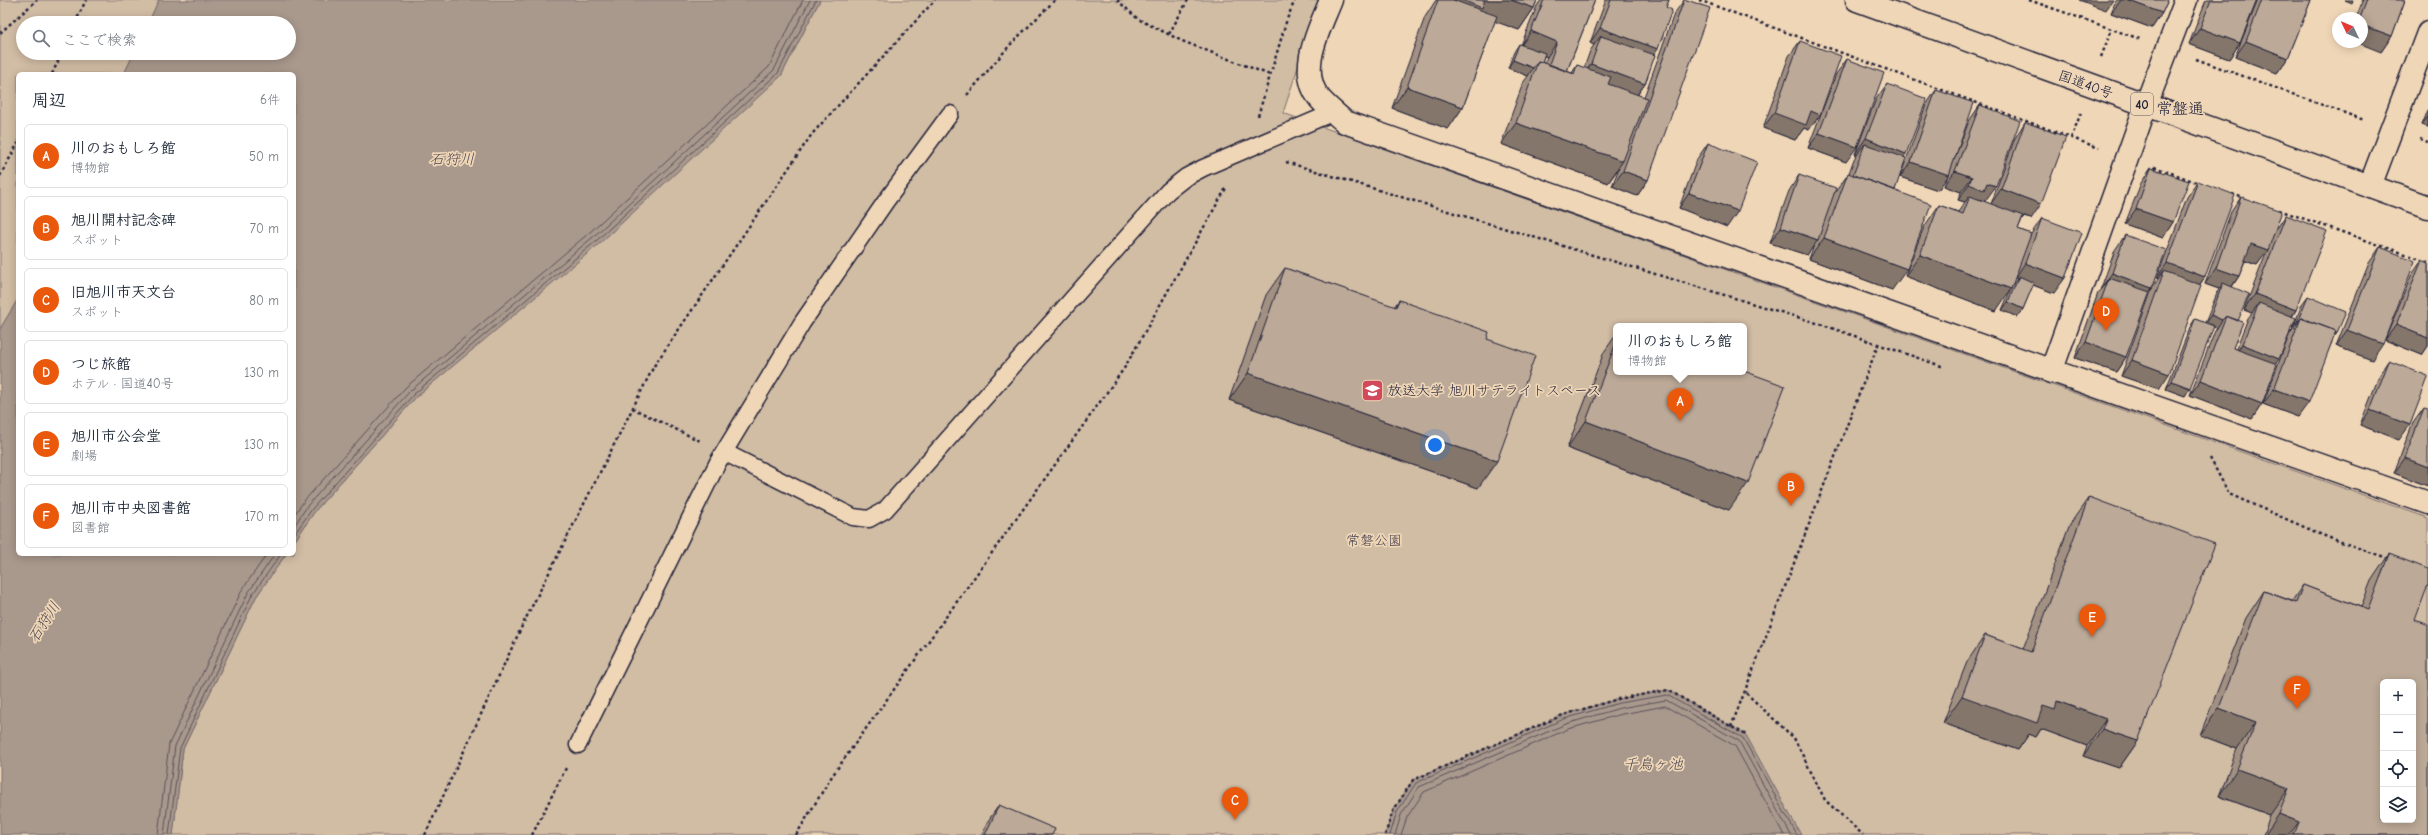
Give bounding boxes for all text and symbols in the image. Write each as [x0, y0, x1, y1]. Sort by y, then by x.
north arrow [2332, 12, 2368, 48]
search box [16, 16, 296, 60]
icon: search [30, 27, 52, 49]
text: ここで検索 [62, 31, 137, 49]
street label: 国道40号 [2056, 67, 2116, 102]
text: 周辺 [32, 91, 66, 110]
text: 6件 [260, 92, 280, 107]
road number: 40 [2131, 93, 2153, 115]
district label: 常盤通 [2156, 100, 2204, 118]
text: 川のおもしろ館 [71, 139, 176, 157]
text: A [42, 149, 50, 164]
text: 50 m [249, 149, 279, 164]
water label: 石狩川 [429, 150, 475, 168]
text: 博物館 [71, 160, 110, 175]
text: 旭川開村記念碑 [71, 211, 176, 229]
text: B [42, 221, 50, 236]
text: 70 m [250, 221, 279, 236]
text: スポット [71, 232, 123, 247]
text: 旧旭川市天文台 [71, 283, 176, 301]
text: C [42, 293, 50, 308]
text: 80 m [249, 293, 279, 308]
pin: D [2093, 298, 2119, 331]
text: スポット [71, 304, 123, 319]
popup [1613, 323, 1747, 375]
text: 川のおもしろ館 [1628, 332, 1732, 350]
text: 博物館 [1628, 353, 1667, 368]
text: つじ旅館 [71, 355, 131, 373]
text: D [42, 365, 50, 380]
text: 130 m [244, 365, 279, 380]
text: ホテル · 国道40号 [71, 376, 174, 391]
school or university icon: 放送大学 旭川サテライトスペース [1360, 377, 1386, 403]
place label: 放送大学 旭川サテライトスペース [1388, 382, 1601, 399]
pin: A [1667, 388, 1693, 421]
text: 旭川市公会堂 [71, 427, 161, 445]
your location [1425, 435, 1445, 455]
text: E [42, 437, 50, 452]
text: 130 m [244, 437, 279, 452]
text: 劇場 [71, 448, 97, 463]
pin: B [1778, 473, 1804, 506]
text: 旭川市中央図書館 [71, 499, 191, 517]
text: F [42, 509, 50, 524]
text: 170 m [245, 509, 279, 524]
text: 図書館 [71, 520, 110, 535]
park label: 常磐公園 [1346, 532, 1402, 549]
water label: 石狩川 [24, 598, 64, 646]
pin: E [2079, 604, 2105, 637]
pin: F [2284, 676, 2310, 709]
map controls [2380, 679, 2416, 823]
button: + [2380, 679, 2416, 715]
button: − [2380, 715, 2416, 751]
button: locate [2380, 751, 2416, 787]
water label: 千鳥ヶ池 [1623, 755, 1684, 773]
pin: C [1222, 787, 1248, 820]
button: layers [2380, 787, 2416, 823]

